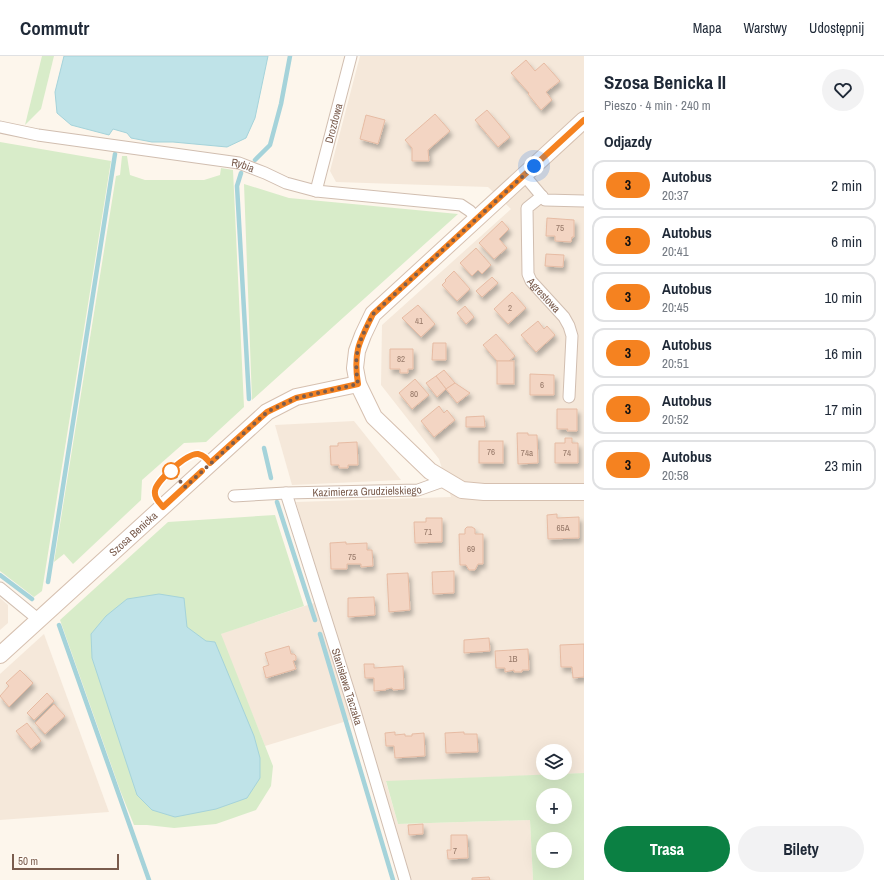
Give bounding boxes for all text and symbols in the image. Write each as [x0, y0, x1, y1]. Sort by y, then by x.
text: Commutr [20, 15, 89, 41]
text: Mapa [693, 19, 722, 37]
text: Warstwy [744, 19, 787, 37]
text: Udostępnij [809, 19, 864, 37]
text: Szosa Benicka II [604, 69, 726, 95]
button: heart [822, 69, 864, 111]
text: Pieszo · 4 min · 240 m [604, 97, 711, 114]
street label: Drozdowa [322, 102, 345, 145]
text: Odjazdy [604, 131, 652, 152]
street label: Rybia [231, 155, 256, 175]
your location [524, 156, 544, 176]
text: Autobus [662, 166, 712, 187]
text: 2 min [831, 175, 862, 196]
text: 3 [625, 176, 631, 194]
text: 20:37 [662, 187, 689, 204]
house number: 75 [556, 222, 564, 234]
text: Autobus [662, 222, 712, 243]
text: 6 min [831, 231, 862, 252]
text: 3 [625, 232, 631, 250]
text: 20:41 [662, 243, 689, 260]
street label: Agrestowa [524, 274, 564, 316]
text: Autobus [662, 278, 712, 299]
text: 10 min [824, 287, 862, 308]
text: 3 [625, 288, 631, 306]
text: 20:45 [662, 299, 689, 316]
house number: 2 [508, 302, 512, 314]
house number: 41 [415, 315, 423, 327]
text: Autobus [662, 334, 712, 355]
text: 16 min [824, 343, 862, 364]
text: 3 [625, 344, 631, 362]
house number: 82 [397, 353, 405, 365]
text: 20:51 [662, 355, 689, 372]
house number: 6 [540, 379, 544, 391]
house number: 80 [410, 388, 418, 400]
text: Autobus [662, 390, 712, 411]
text: 17 min [824, 399, 862, 420]
text: 3 [625, 400, 631, 418]
text: 20:52 [662, 411, 689, 428]
house number: 76 [487, 446, 495, 458]
text: Autobus [662, 446, 712, 467]
house number: 74a [521, 447, 533, 459]
house number: 74 [563, 447, 571, 459]
text: 23 min [824, 455, 862, 476]
text: 3 [625, 456, 631, 474]
unlabelled marker [162, 462, 180, 480]
text: 20:58 [662, 467, 689, 484]
street label: Kazimierza Grudzielskiego [312, 482, 424, 499]
street label: Szosa Benicka [106, 508, 160, 559]
house number: 65A [556, 522, 570, 534]
house number: 71 [424, 526, 432, 538]
house number: 69 [467, 543, 475, 555]
house number: 75 [348, 551, 356, 563]
street label: Stanisława Taczaka [329, 646, 366, 727]
house number: 1B [508, 653, 518, 665]
map controls [536, 744, 572, 868]
button: layers [536, 744, 572, 780]
button: + [536, 788, 572, 824]
button: Trasa [604, 826, 730, 872]
button: Bilety [738, 826, 864, 872]
button: − [536, 832, 572, 868]
house number: 7 [453, 845, 457, 857]
scale bar [12, 852, 119, 871]
text: 50 m [18, 854, 38, 868]

